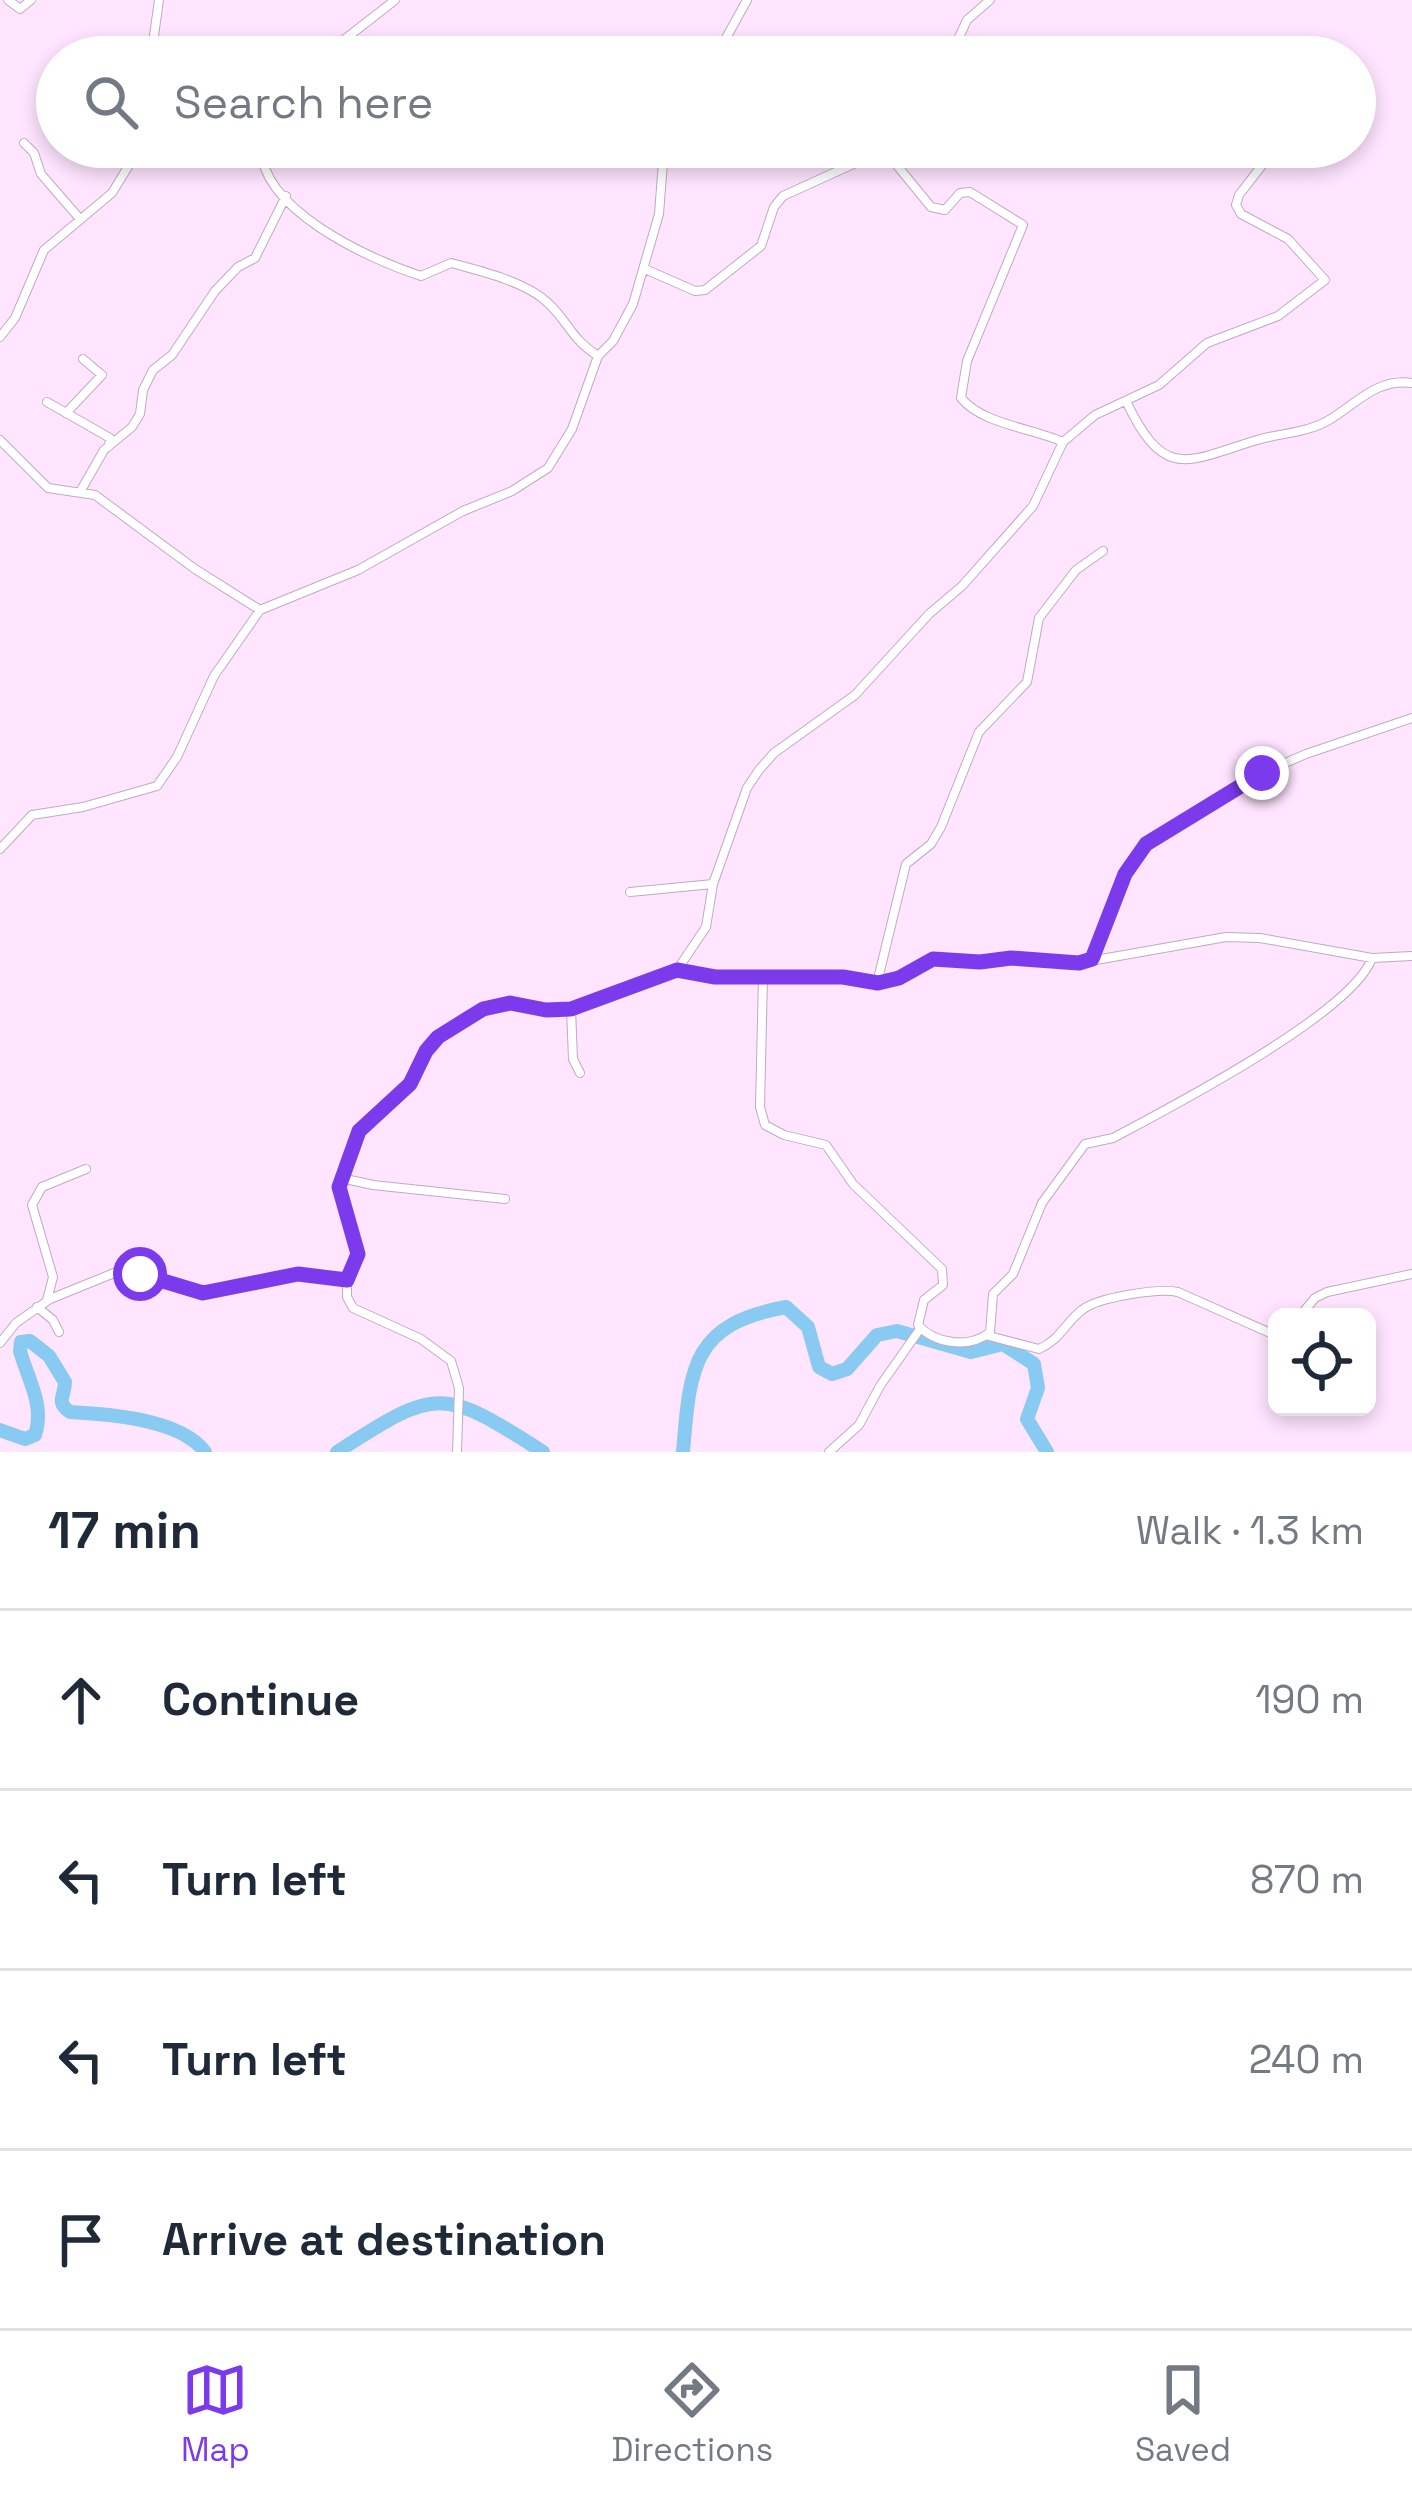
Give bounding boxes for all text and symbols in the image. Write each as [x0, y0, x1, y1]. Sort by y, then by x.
search box [36, 36, 1376, 168]
icon: search [78, 69, 144, 135]
text: Search here [174, 74, 433, 131]
route end [1235, 746, 1289, 800]
route start [113, 1247, 167, 1301]
map controls [1268, 1308, 1376, 1416]
button: locate [1268, 1308, 1376, 1416]
text: 17 min [48, 1498, 201, 1563]
text: Walk · 1.3 km [1136, 1506, 1364, 1555]
icon: ahead [48, 1667, 114, 1733]
text: Continue [162, 1671, 359, 1728]
text: 190 m [1255, 1675, 1364, 1724]
icon: left [48, 1847, 114, 1913]
text: Turn left [162, 1851, 347, 1908]
text: 870 m [1250, 1855, 1364, 1904]
icon: left [48, 2027, 114, 2093]
text: Turn left [162, 2031, 347, 2088]
text: 240 m [1249, 2035, 1364, 2084]
icon: arrive [48, 2207, 114, 2273]
text: Arrive at destination [162, 2211, 606, 2268]
tab: Map [181, 2357, 250, 2471]
tab: Directions [611, 2357, 773, 2471]
tab: Saved [1135, 2357, 1231, 2471]

